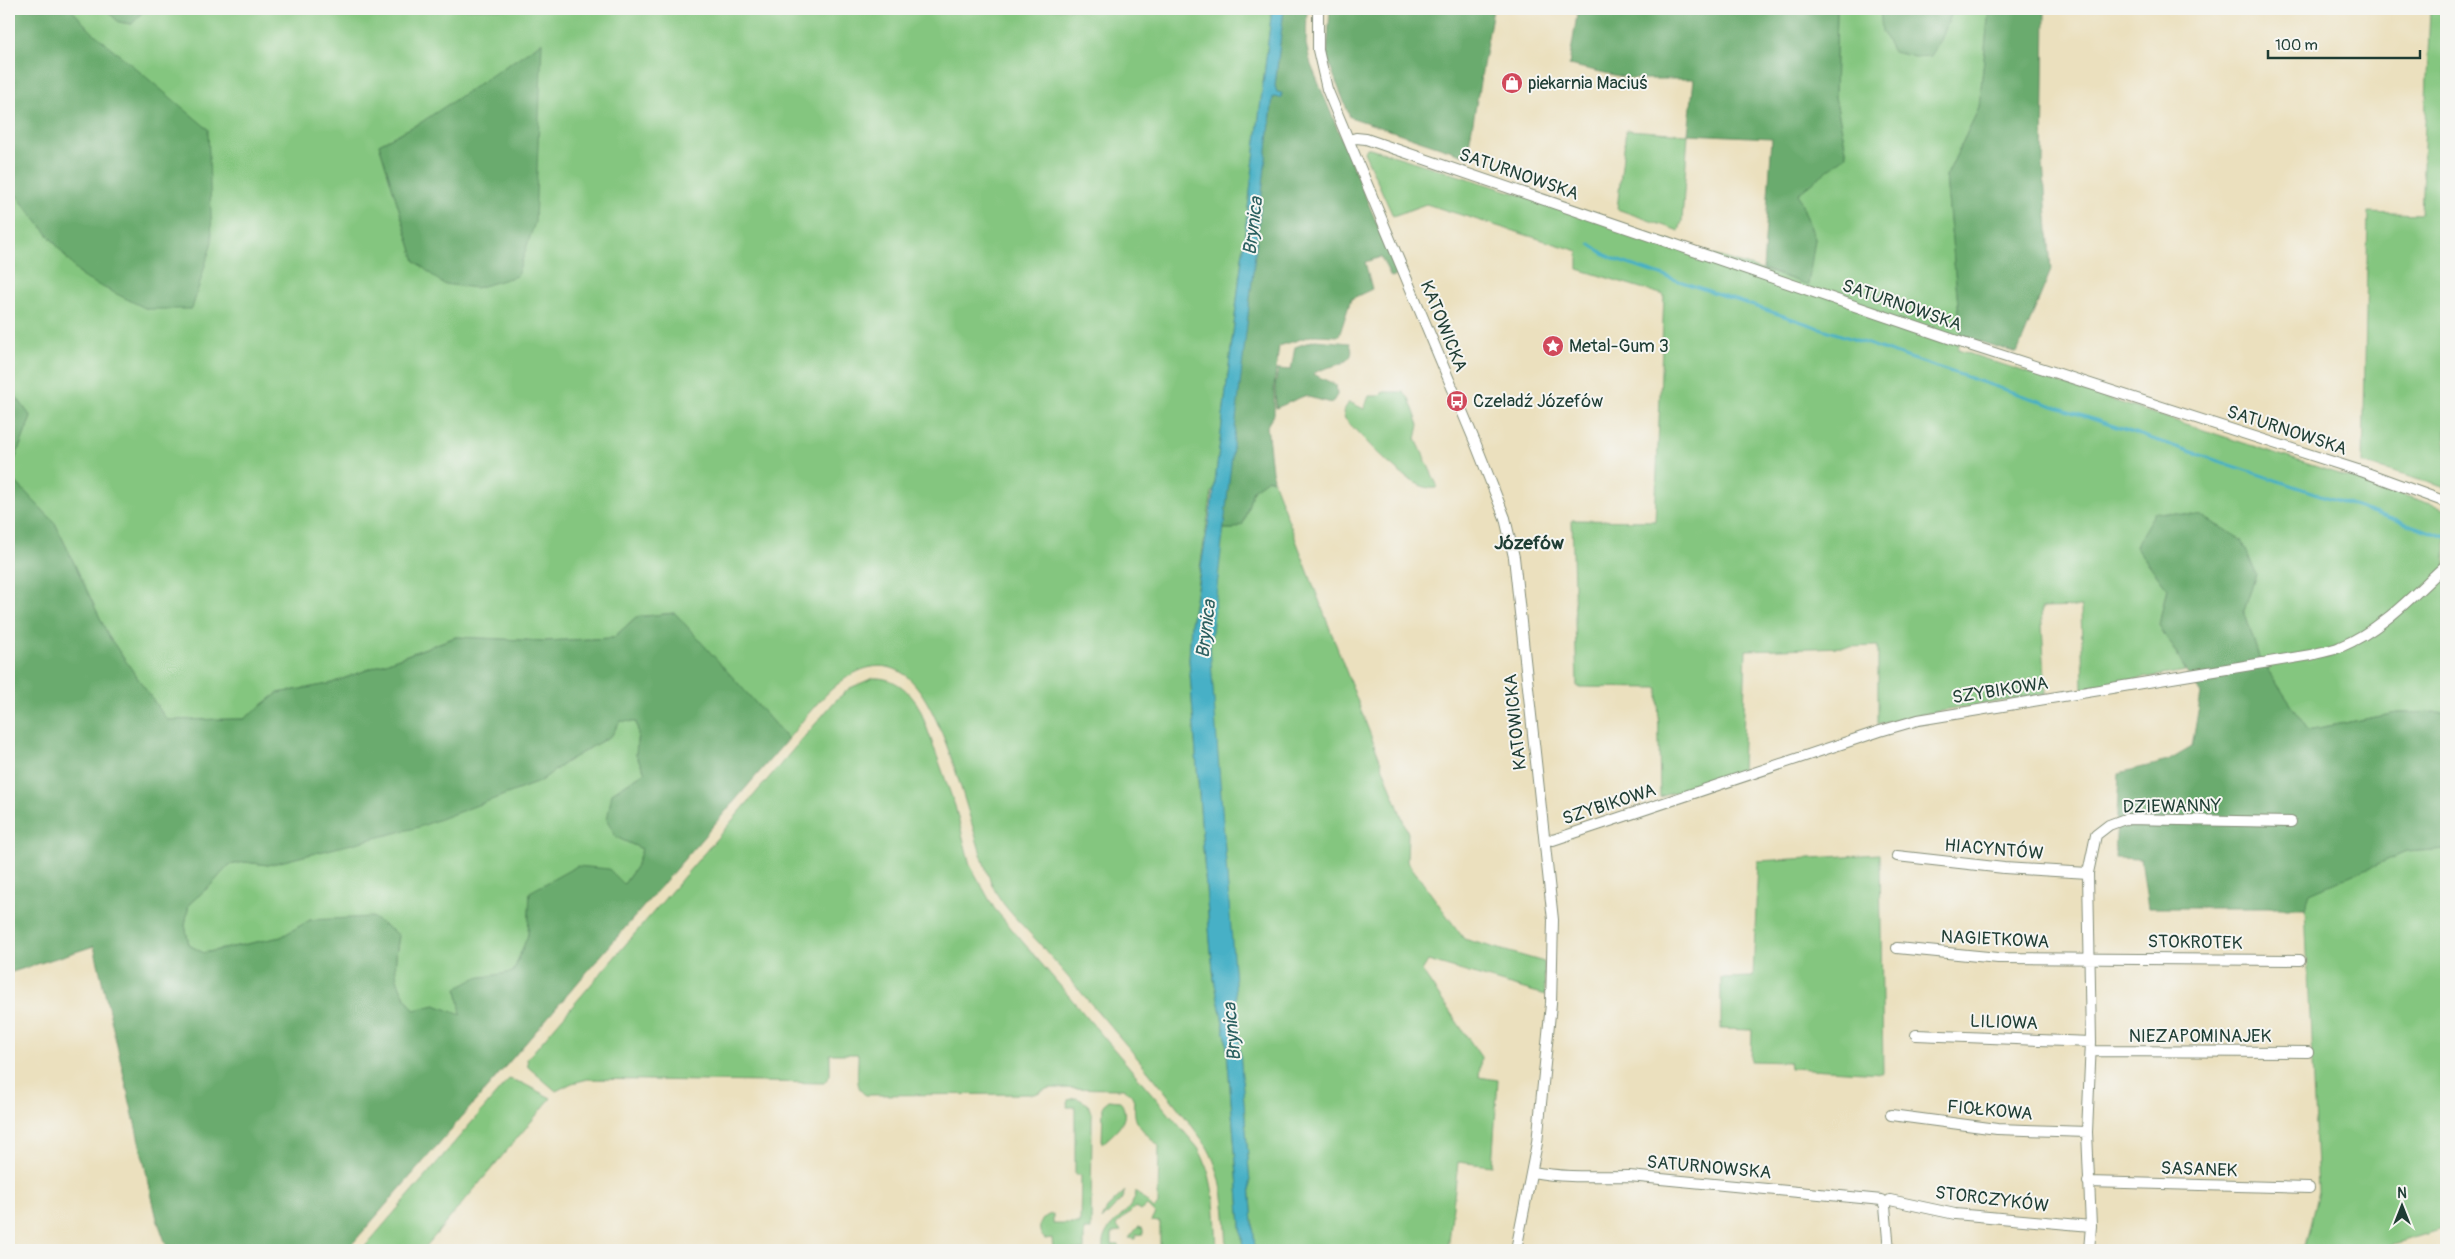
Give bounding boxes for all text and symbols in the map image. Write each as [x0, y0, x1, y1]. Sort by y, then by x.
scale bar [2268, 28, 2420, 60]
text: 100 m [2275, 36, 2318, 55]
shop icon: piekarnia Maciuś [1500, 71, 1524, 95]
place label: piekarnia Maciuś [1528, 72, 1647, 95]
street label: SATURNOWSKA [1456, 143, 1582, 206]
water label: Brynica [1238, 195, 1269, 257]
street label: SATURNOWSKA [1839, 274, 1965, 337]
street label: KATOWICKA [1415, 277, 1472, 376]
place icon: Metal-Gum 3 [1541, 334, 1565, 358]
place label: Metal-Gum 3 [1569, 335, 1669, 358]
bus stop icon: Czeladź Józefów [1445, 389, 1469, 413]
place label: Czeladź Józefów [1473, 390, 1603, 413]
street label: SATURNOWSKA [2224, 400, 2350, 461]
district label: Józefów [1494, 531, 1564, 555]
water label: Brynica [1191, 598, 1222, 660]
street label: KATOWICKA [1499, 672, 1532, 771]
street label: SZYBIKOWA [1950, 672, 2050, 709]
street label: SZYBIKOWA [1560, 778, 1659, 830]
street label: DZIEWANNY [2122, 794, 2222, 819]
street label: HIACYNTÓW [1943, 833, 2045, 865]
street label: NAGIETKOWA [1940, 925, 2050, 954]
street label: STOKROTEK [2147, 930, 2243, 955]
water label: Brynica [1217, 1001, 1246, 1062]
street label: LILIOWA [1970, 1010, 2039, 1035]
street label: NIEZAPOMINAJEK [2129, 1025, 2271, 1048]
street label: FIOŁKOWA [1946, 1095, 2034, 1126]
street label: SATURNOWSKA [1646, 1151, 1773, 1184]
street label: SASANEK [2160, 1157, 2238, 1182]
street label: STORCZYKÓW [1934, 1180, 2050, 1218]
north arrow [2378, 1182, 2428, 1232]
text: N [2397, 1185, 2407, 1202]

